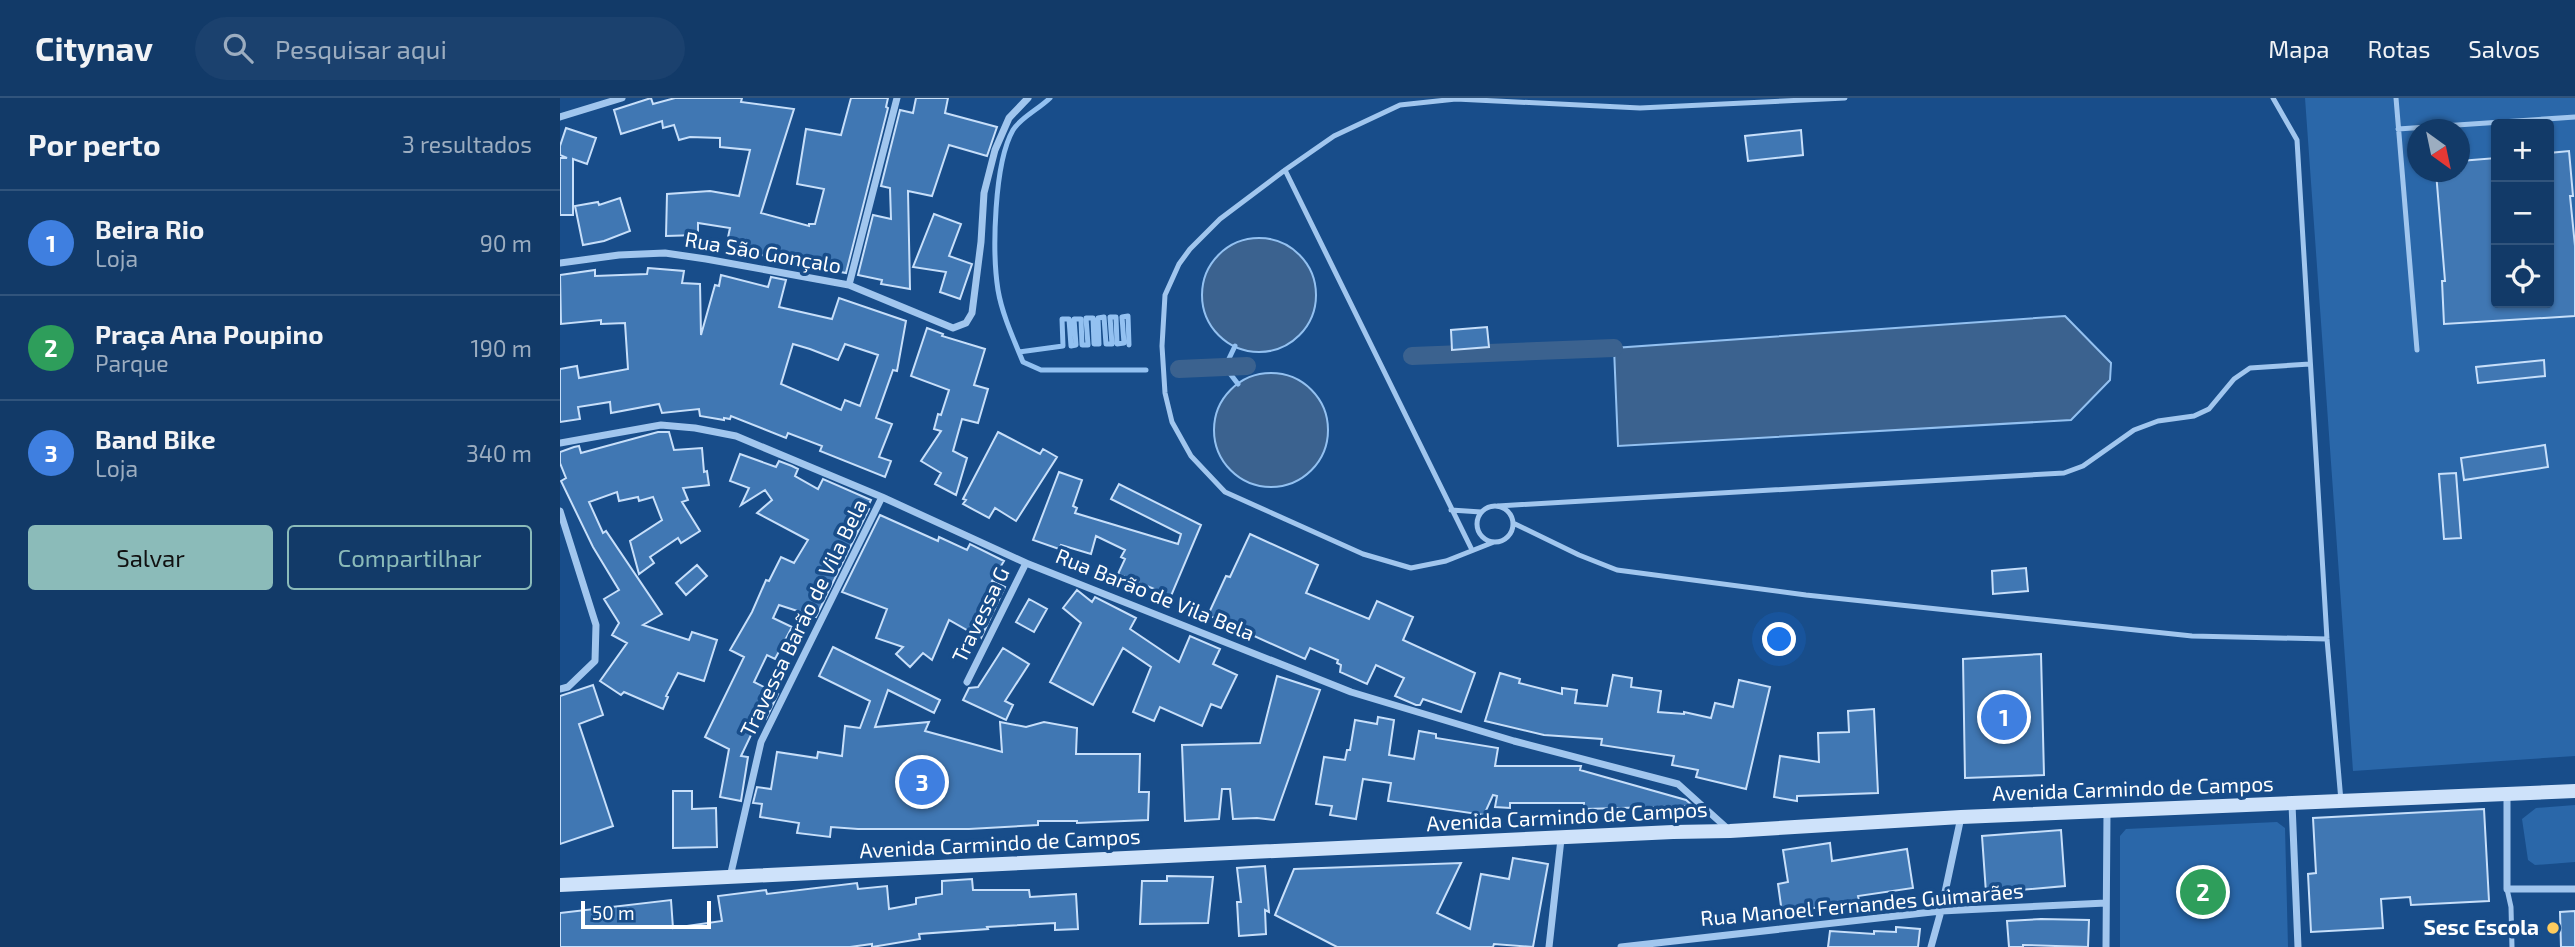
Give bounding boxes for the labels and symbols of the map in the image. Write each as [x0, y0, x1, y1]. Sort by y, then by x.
north arrow [2407, 119, 2470, 182]
street label: Rua São Gonçalo [683, 225, 843, 280]
street label: Travessa Barão de Vila Bela [734, 495, 871, 740]
street label: Rua Barão de Vila Bela [1052, 542, 1259, 645]
street label: Travessa G [946, 562, 1014, 666]
your location [1762, 622, 1796, 656]
pin: 1 [1981, 691, 2027, 743]
pin: 3 [899, 756, 945, 808]
street label: Avenida Carmindo de Campos [1992, 770, 2274, 805]
street label: Avenida Carmindo de Campos [1426, 796, 1708, 835]
street label: Avenida Carmindo de Campos [859, 823, 1141, 862]
pin: 2 [2180, 866, 2226, 918]
street label: Rua Manoel Fernandes Guimarães [1699, 877, 2025, 930]
scale bar [581, 898, 710, 930]
place label: Sesc Escola [2423, 914, 2539, 939]
marker: Sesc Escola [2545, 920, 2561, 936]

